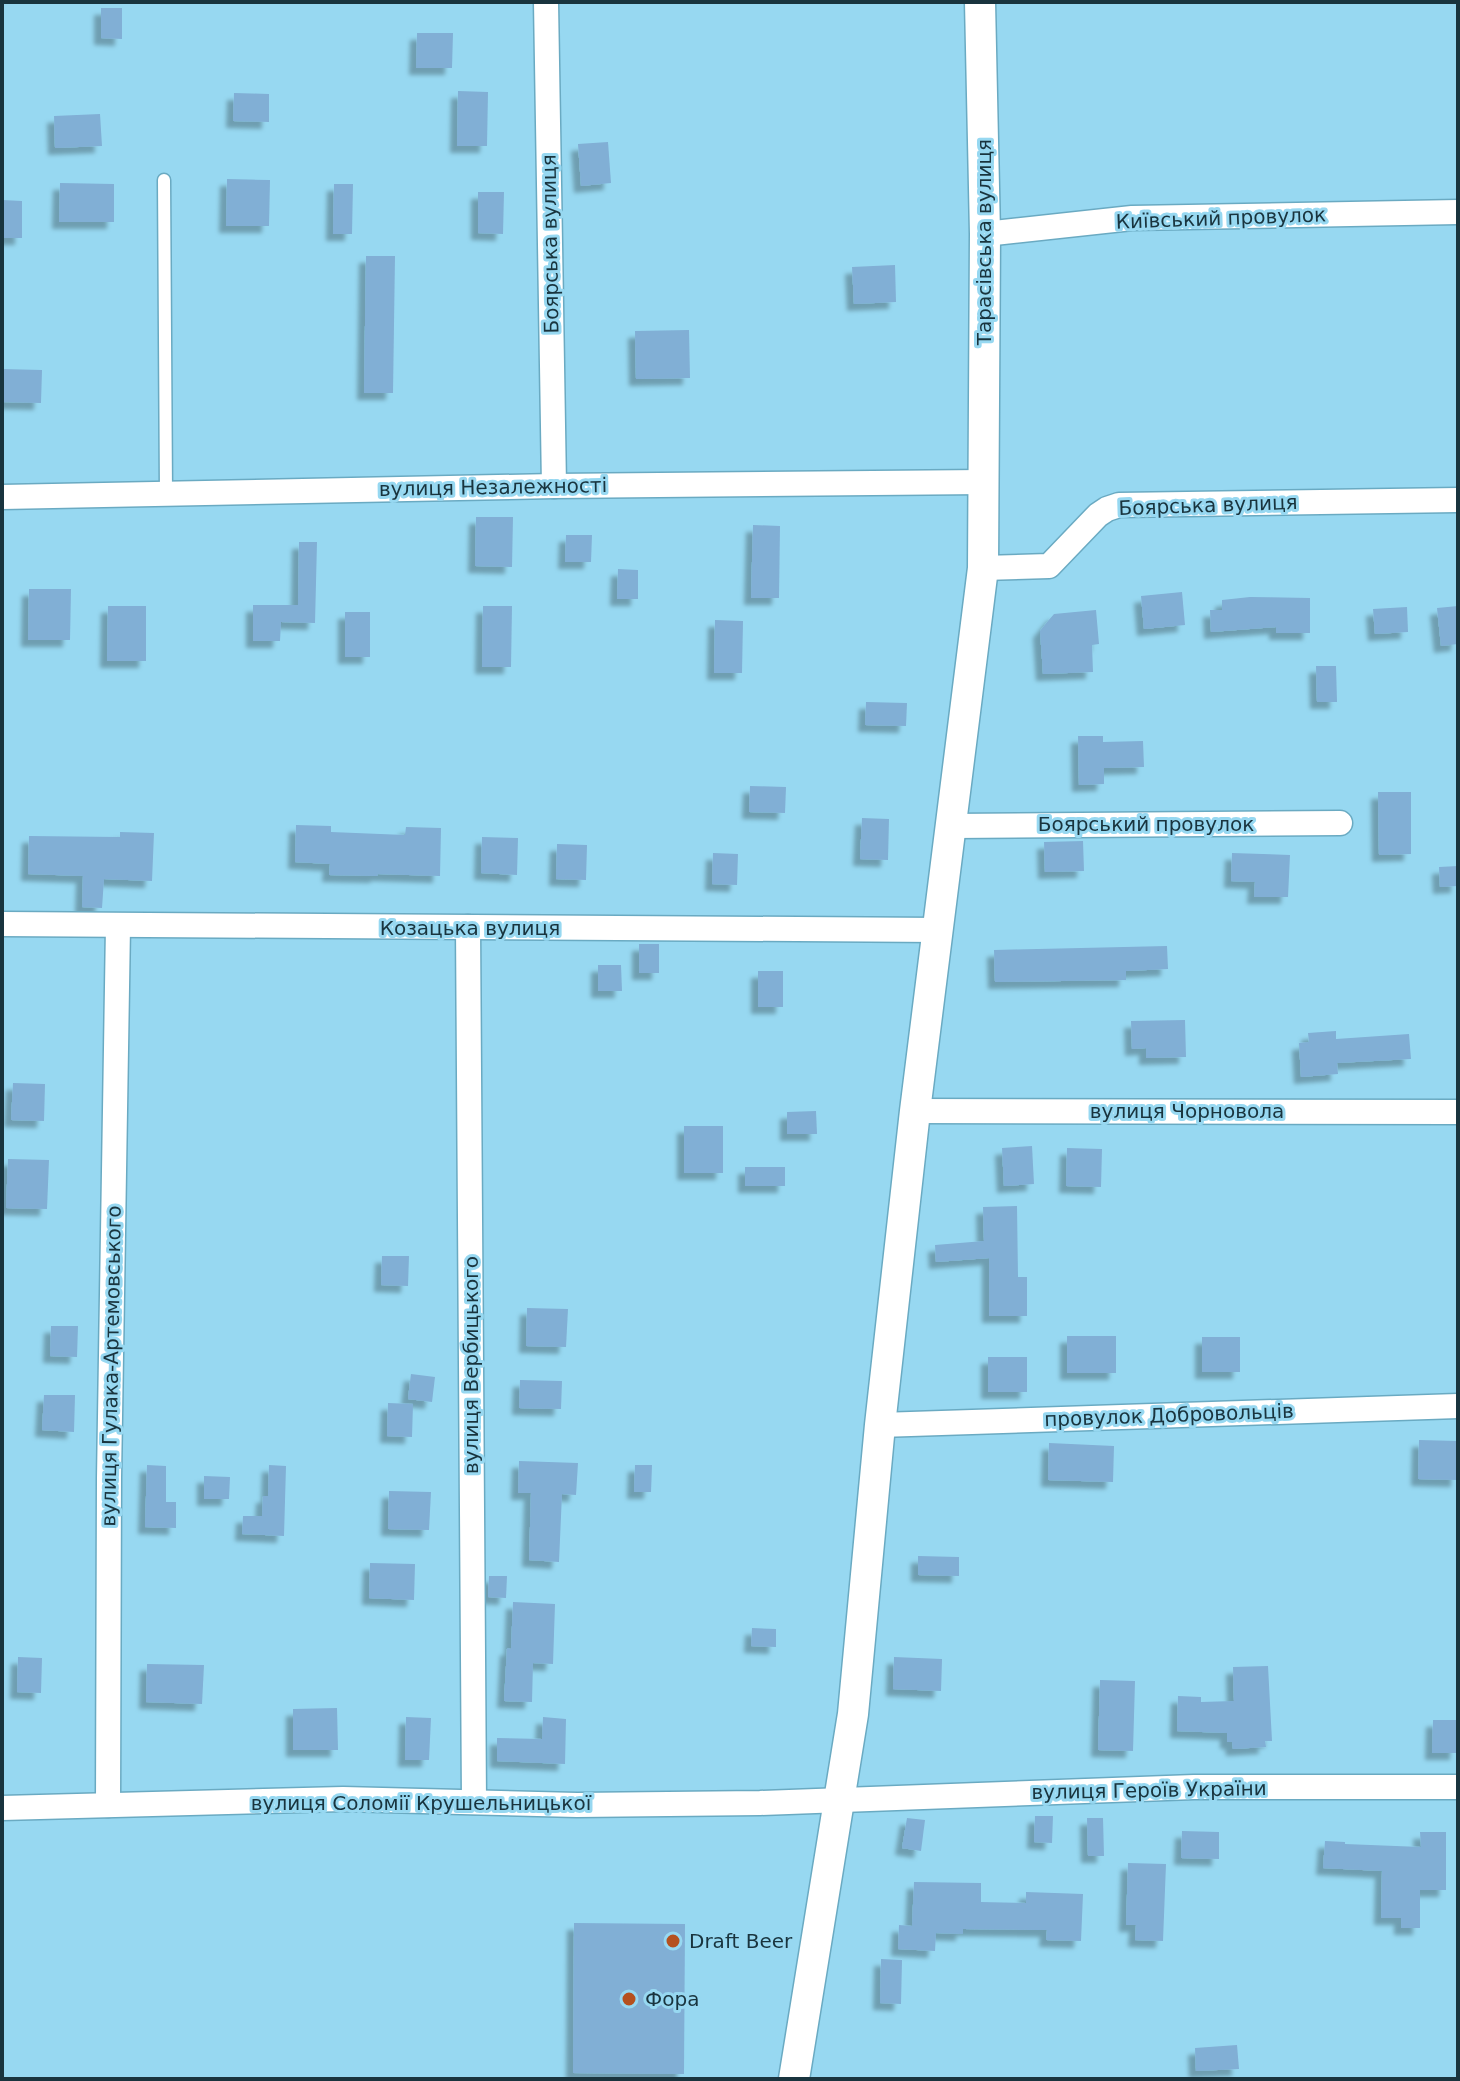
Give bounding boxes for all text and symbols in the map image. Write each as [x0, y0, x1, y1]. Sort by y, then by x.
street label: Тарасівська вулиця [972, 139, 996, 346]
street label: Боярська вулиця [536, 154, 564, 334]
street label: Київський провулок [1115, 202, 1327, 234]
street label: вулиця Незалежності [379, 473, 607, 501]
street label: Боярська вулиця [1118, 490, 1298, 520]
street label: Боярський провулок [1038, 812, 1254, 836]
street label: Козацька вулиця [380, 916, 560, 940]
street label: вулиця Чорновола [1090, 1099, 1284, 1123]
street label: вулиця Гулака-Артемовського [96, 1205, 126, 1527]
street label: вулиця Вербицького [459, 1256, 483, 1474]
street label: провулок Добровольців [1044, 1399, 1294, 1431]
street label: вулиця Героїв України [1031, 1776, 1267, 1804]
street label: вулиця Соломії Крушельницької [251, 1791, 592, 1815]
place label: Draft Beer [689, 1929, 793, 1953]
marker: Draft Beer [664, 1932, 682, 1950]
place label: Фора [645, 1987, 699, 2011]
marker: Фора [620, 1990, 638, 2008]

